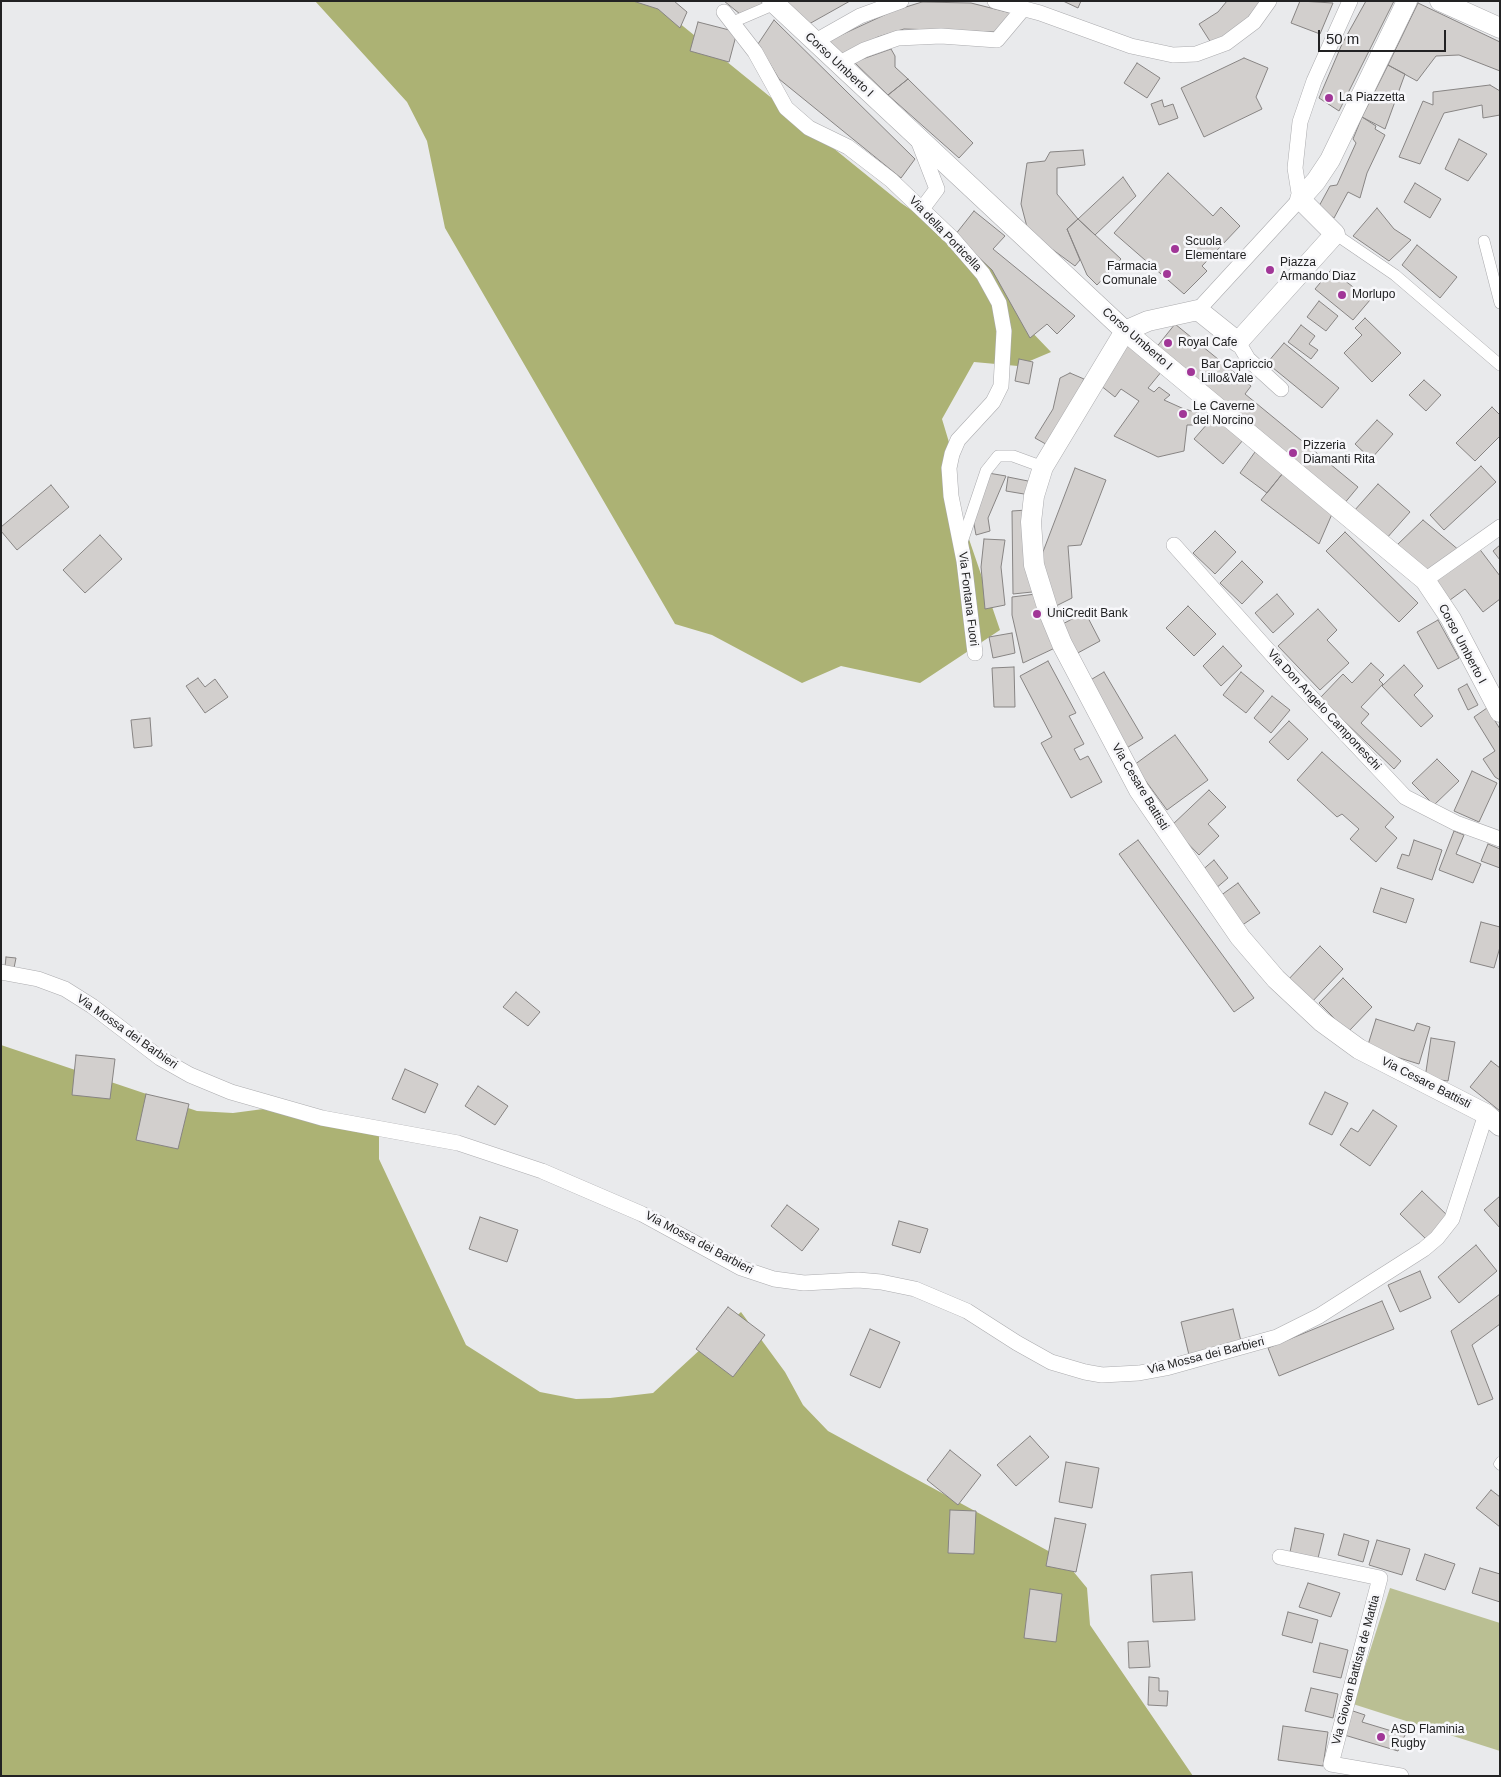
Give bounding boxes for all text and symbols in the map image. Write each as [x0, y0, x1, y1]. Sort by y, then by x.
scale bar [1321, 20, 1448, 52]
street label: Corso Umberto I [802, 30, 876, 100]
text: 50 m [1326, 30, 1359, 47]
place label: La Piazzetta [1339, 91, 1405, 105]
marker: La Piazzetta [1323, 92, 1335, 104]
street label: Via della Porticella [906, 194, 984, 274]
place label: Scuola Elementare [1185, 235, 1246, 263]
marker: Scuola Elementare [1169, 243, 1181, 255]
place label: Piazza Armando Diaz [1280, 256, 1356, 284]
place label: Farmacia Comunale [1102, 260, 1157, 288]
marker: Piazza Armando Diaz [1264, 264, 1276, 276]
marker: Farmacia Comunale [1161, 268, 1173, 280]
place label: Morlupo [1352, 288, 1395, 302]
marker: Morlupo [1336, 289, 1348, 301]
street label: Corso Umberto I [1099, 305, 1175, 373]
place label: Royal Cafe [1178, 336, 1237, 350]
marker: Royal Cafe [1162, 337, 1174, 349]
place label: Bar Capriccio Lillo&Vale [1201, 358, 1273, 386]
marker: Bar Capriccio Lillo&Vale [1185, 366, 1197, 378]
place label: Le Caverne del Norcino [1193, 400, 1255, 428]
marker: Le Caverne del Norcino [1177, 408, 1189, 420]
place label: Pizzeria Diamanti Rita [1303, 439, 1375, 467]
marker: Pizzeria Diamanti Rita [1287, 447, 1299, 459]
street label: Via Fontana Fuori [955, 551, 981, 647]
street label: Corso Umberto I [1435, 602, 1489, 686]
place label: UniCredit Bank [1047, 607, 1128, 621]
marker: UniCredit Bank [1031, 608, 1043, 620]
street label: Via Don Angelo Camponeschi [1264, 647, 1384, 773]
street label: Via Cesare Battisti [1108, 741, 1172, 833]
street label: Via Mossa dei Barbieri [74, 992, 180, 1072]
street label: Via Cesare Battisti [1379, 1054, 1473, 1112]
street label: Via Mossa dei Barbieri [643, 1209, 755, 1277]
street label: Via Mossa dei Barbieri [1146, 1335, 1266, 1377]
street label: Via Giovan Battista de Mattia [1329, 1594, 1383, 1746]
place label: ASD Flaminia Rugby [1391, 1723, 1464, 1751]
marker: ASD Flaminia Rugby [1375, 1731, 1387, 1743]

